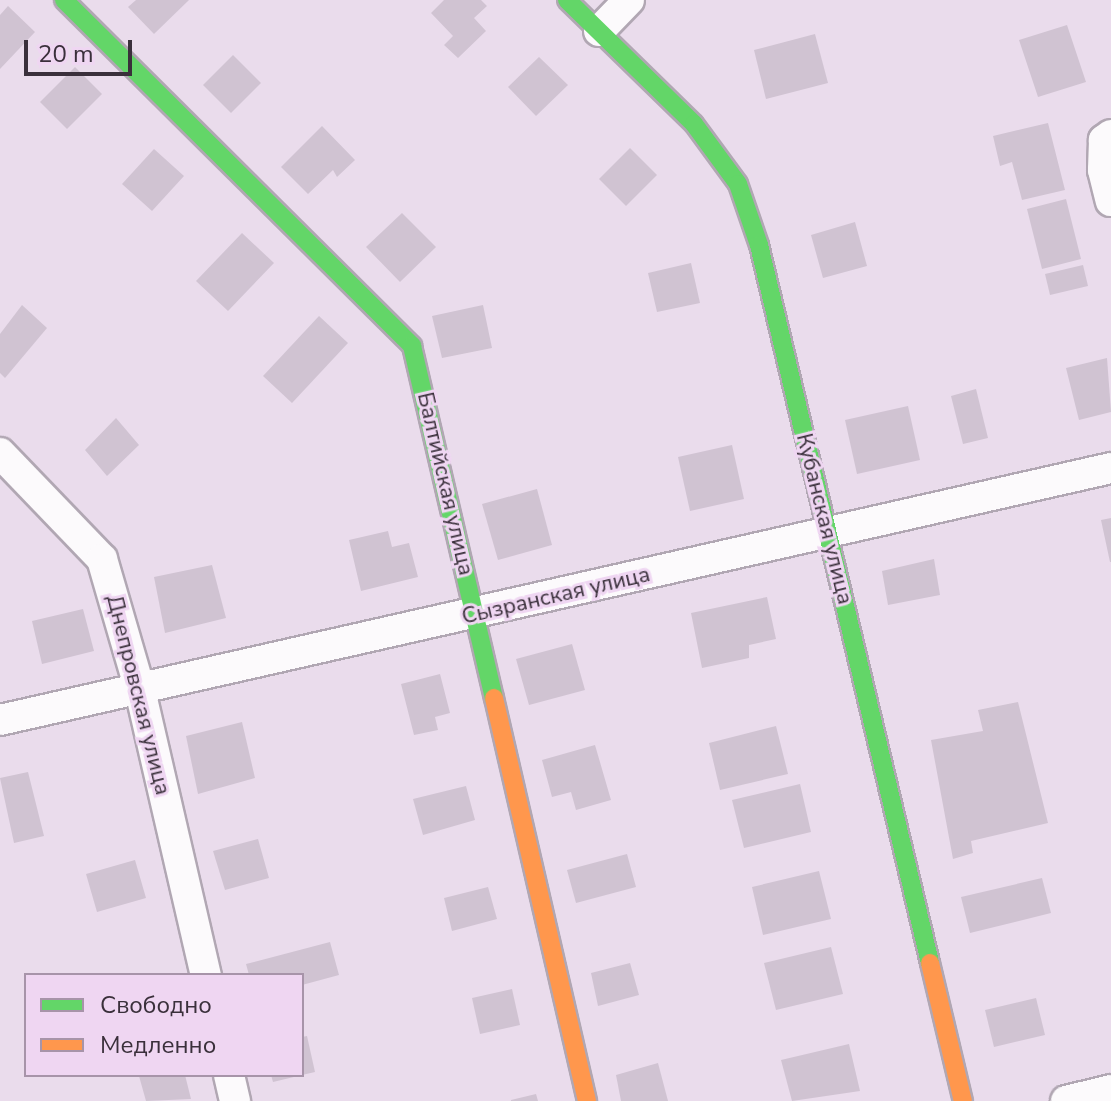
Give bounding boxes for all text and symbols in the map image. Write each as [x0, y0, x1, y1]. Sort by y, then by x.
scale bar [28, 24, 136, 74]
text: 20 m [38, 38, 94, 70]
street label: Балтийская улица [411, 390, 479, 578]
street label: Кубанская улица [790, 431, 858, 607]
street label: Сызранская улица [459, 562, 653, 630]
street label: Днепровская улица [100, 592, 176, 798]
legend [24, 973, 304, 1077]
text: Свободно [100, 989, 212, 1021]
text: Медленно [100, 1029, 216, 1061]

